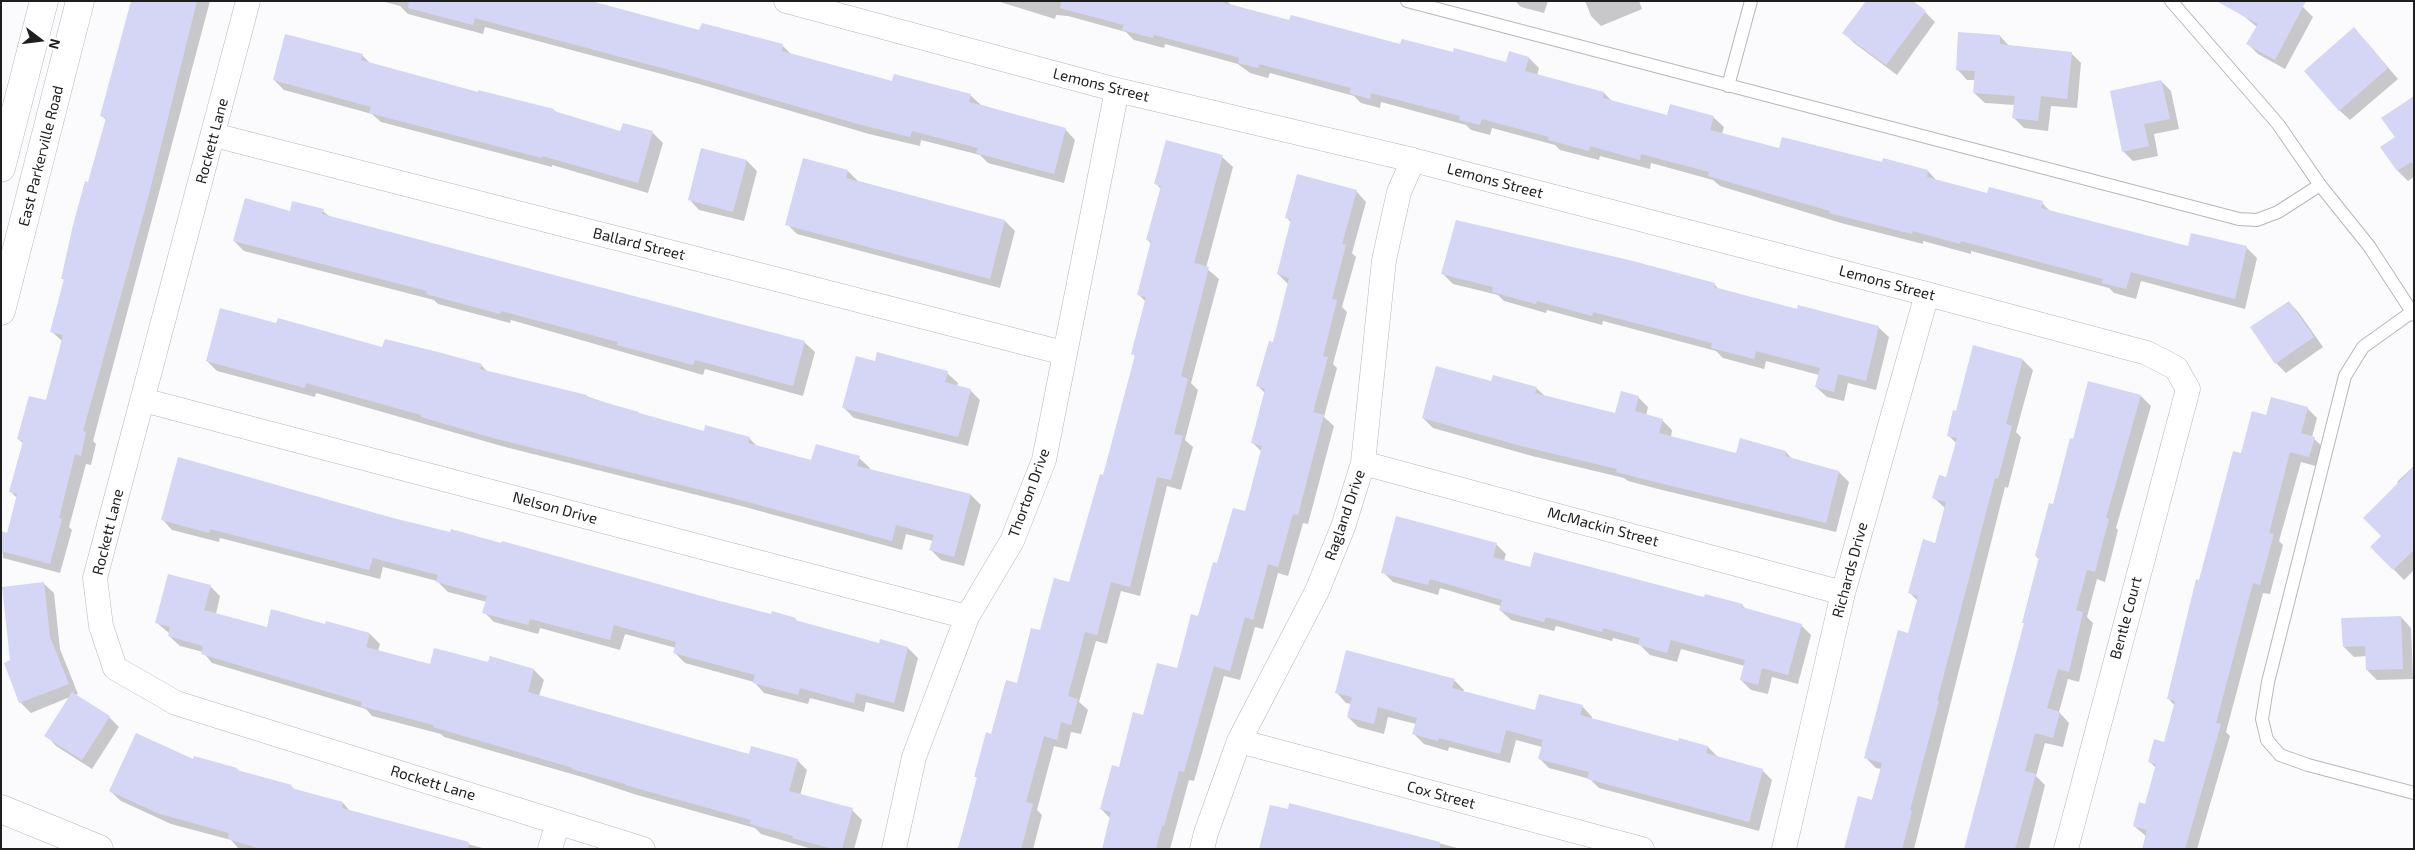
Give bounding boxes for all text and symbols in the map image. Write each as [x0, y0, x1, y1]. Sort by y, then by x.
north arrow [15, 15, 65, 65]
text: N [45, 37, 64, 51]
street label: Lemons Street [1051, 64, 1151, 106]
street label: East Parkerville Road [15, 84, 67, 228]
street label: Rockett Lane [192, 96, 232, 186]
street label: Lemons Street [1445, 160, 1545, 202]
street label: Ballard Street [591, 224, 687, 264]
street label: Lemons Street [1837, 262, 1937, 304]
street label: Thorton Drive [1004, 446, 1054, 540]
street label: Ragland Drive [1321, 467, 1369, 563]
street label: Rockett Lane [89, 487, 127, 577]
street label: Nelson Drive [511, 488, 599, 528]
street label: McMackin Street [1545, 504, 1661, 550]
street label: Richards Drive [1829, 520, 1871, 620]
street label: Bentle Court [2106, 575, 2146, 661]
street label: Rockett Lane [388, 762, 478, 804]
street label: Cox Street [1405, 777, 1477, 813]

